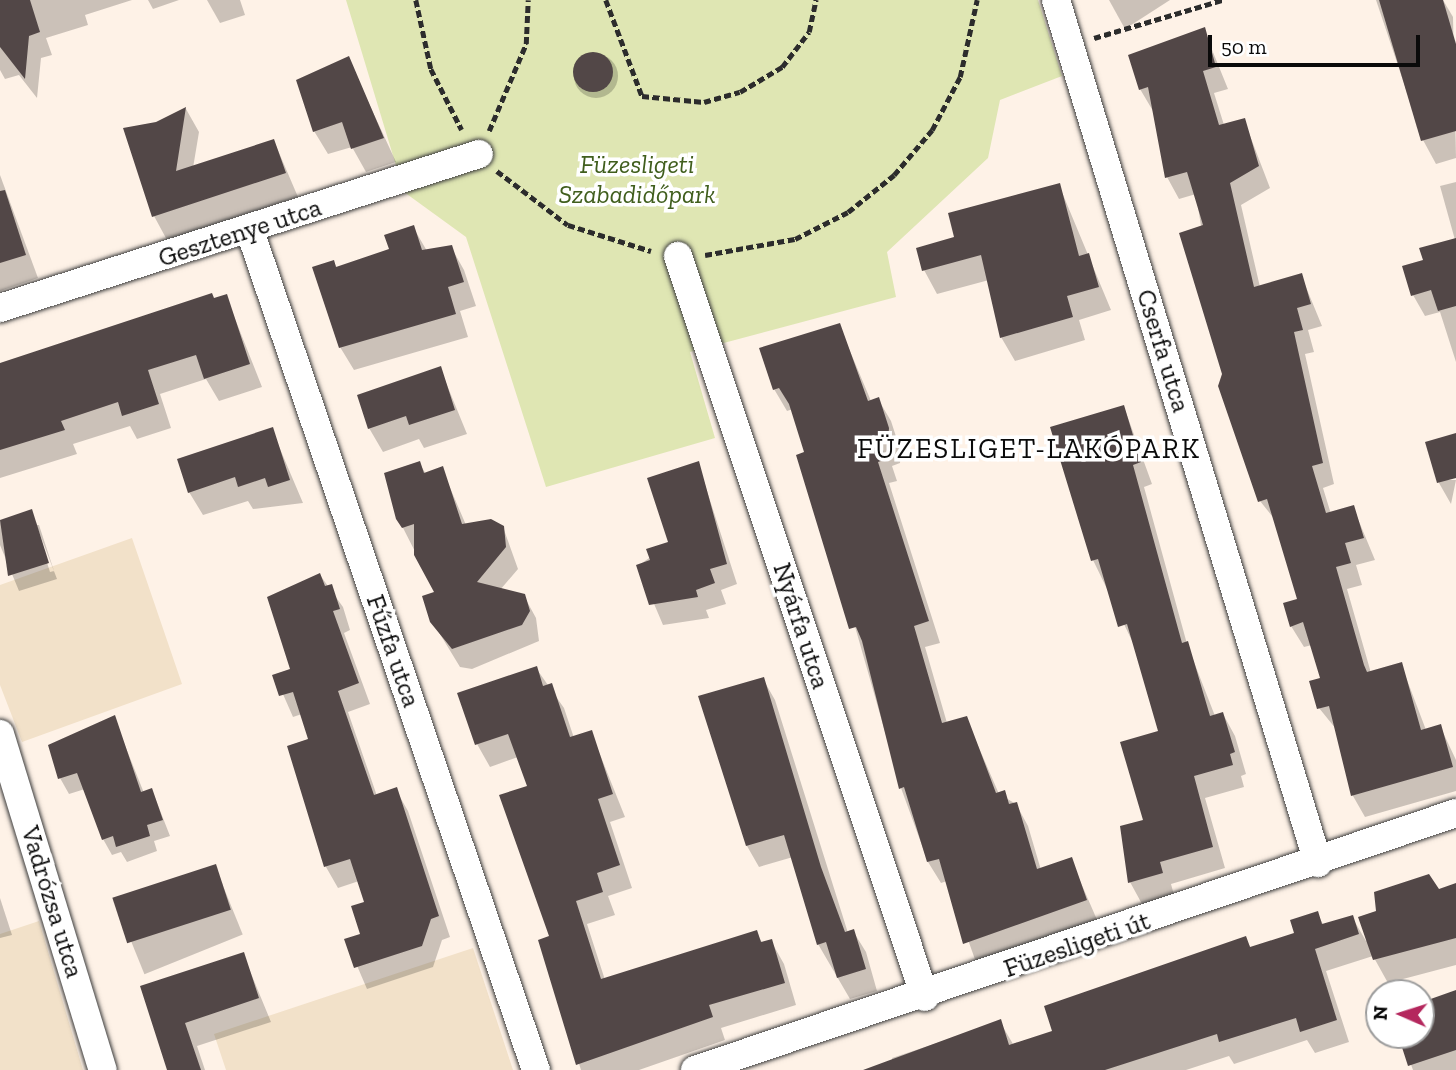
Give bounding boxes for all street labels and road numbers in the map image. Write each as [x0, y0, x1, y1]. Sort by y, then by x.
street label: Gesztenye utca [154, 192, 326, 274]
street label: Cserfa utca [1130, 286, 1196, 416]
street label: Nyárfa utca [766, 559, 836, 693]
street label: Fűzfa utca [359, 591, 427, 711]
street label: Vadrózsa utca [14, 822, 90, 982]
street label: Füzesligeti út [1000, 905, 1154, 985]

